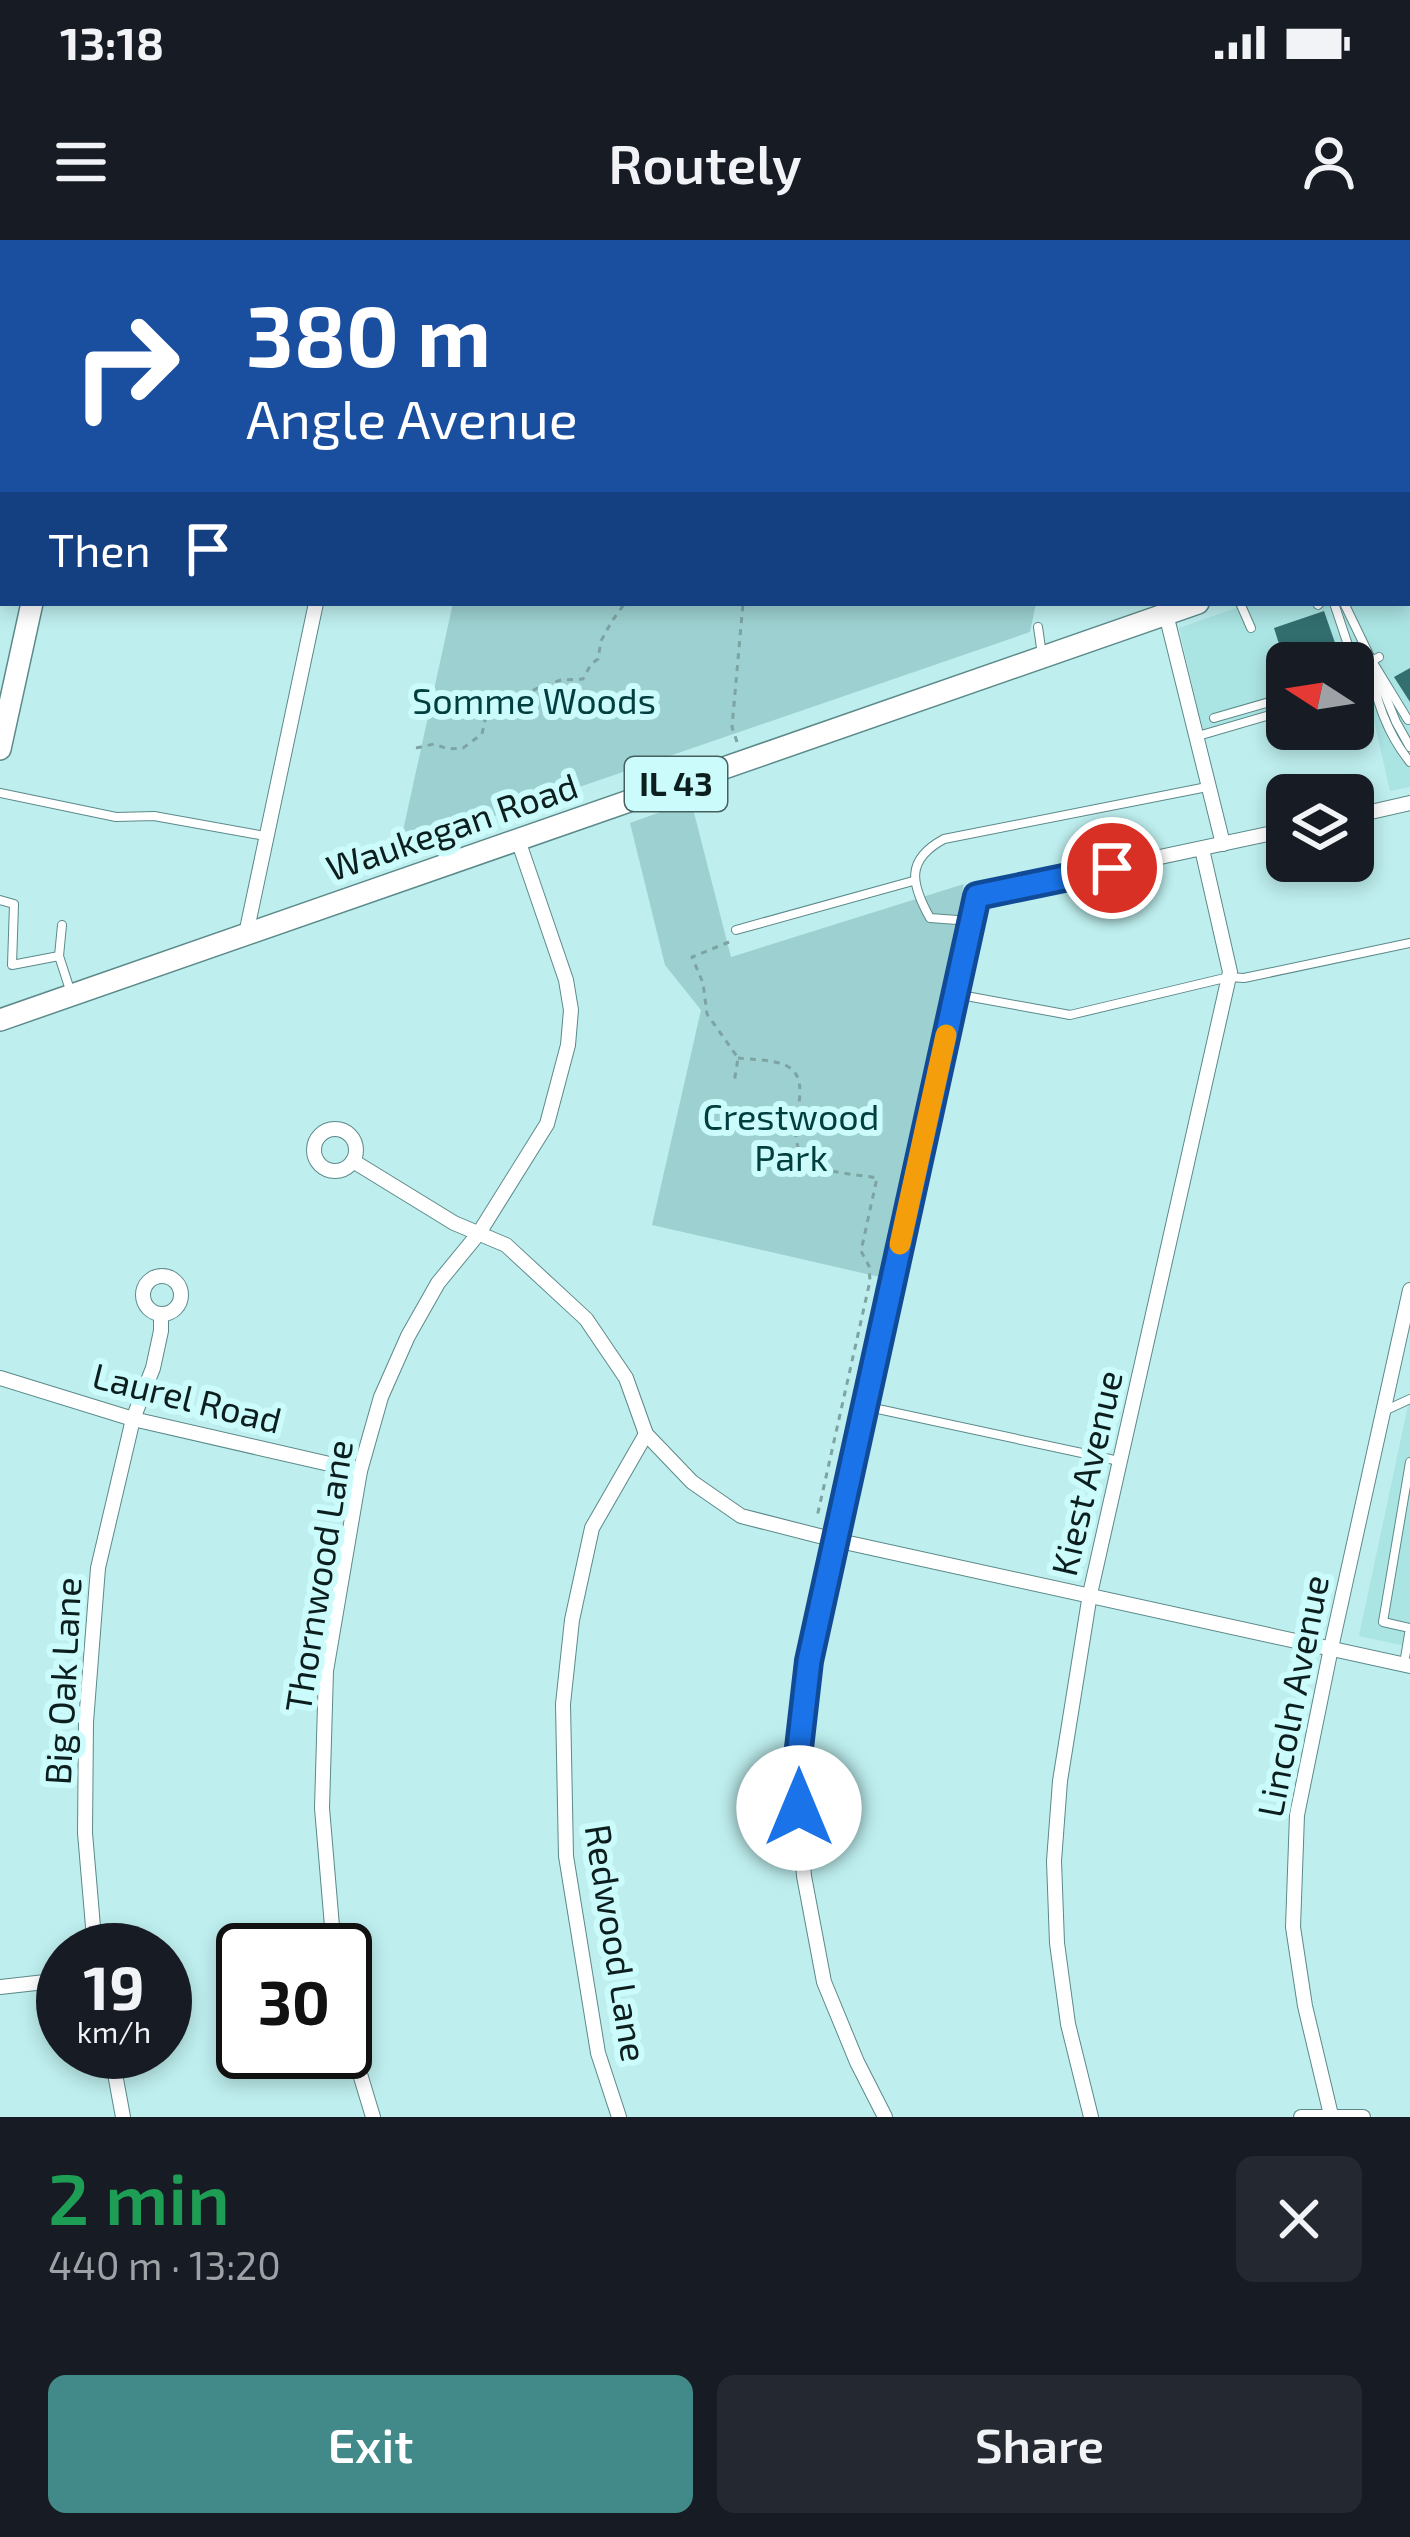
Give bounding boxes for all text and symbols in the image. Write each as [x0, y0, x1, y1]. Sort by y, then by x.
text: 13:18 [60, 15, 164, 69]
icon: menu [48, 129, 114, 195]
icon: person [1296, 129, 1362, 195]
text: Routely [608, 130, 802, 195]
text: 380 m [246, 283, 491, 384]
icon: right [48, 288, 204, 444]
text: Angle Avenue [246, 385, 578, 450]
icon: arrive [175, 516, 241, 582]
text: Then [48, 522, 151, 576]
north arrow [1266, 642, 1374, 750]
map controls [1266, 642, 1374, 882]
park label: Somme Woods [412, 678, 656, 721]
road number: IL 43 [625, 757, 727, 811]
street label: Waukegan Road [320, 763, 583, 889]
button: layers [1266, 774, 1374, 882]
pin [1061, 817, 1163, 919]
icon: arrive [1079, 835, 1145, 901]
park label: Crestwood Park [703, 1094, 879, 1178]
street label: Laurel Road [89, 1352, 286, 1441]
street label: Kiest Avenue [1041, 1366, 1130, 1579]
street label: Thornwood Lane [275, 1436, 360, 1715]
street label: Lincoln Avenue [1247, 1571, 1336, 1820]
street label: Big Oak Lane [35, 1576, 88, 1786]
position arrow [736, 1745, 862, 1871]
street label: Redwood Lane [578, 1821, 657, 2064]
speed limit sign: 30 [216, 1923, 372, 2079]
text: 19 [83, 1950, 145, 2022]
text: km/h [77, 2013, 151, 2049]
text: 2 min [48, 2153, 230, 2239]
button: close [1236, 2156, 1362, 2282]
text: 440 m · 13:20 [48, 2241, 281, 2288]
button: Exit [48, 2375, 693, 2513]
button: Share [717, 2375, 1362, 2513]

